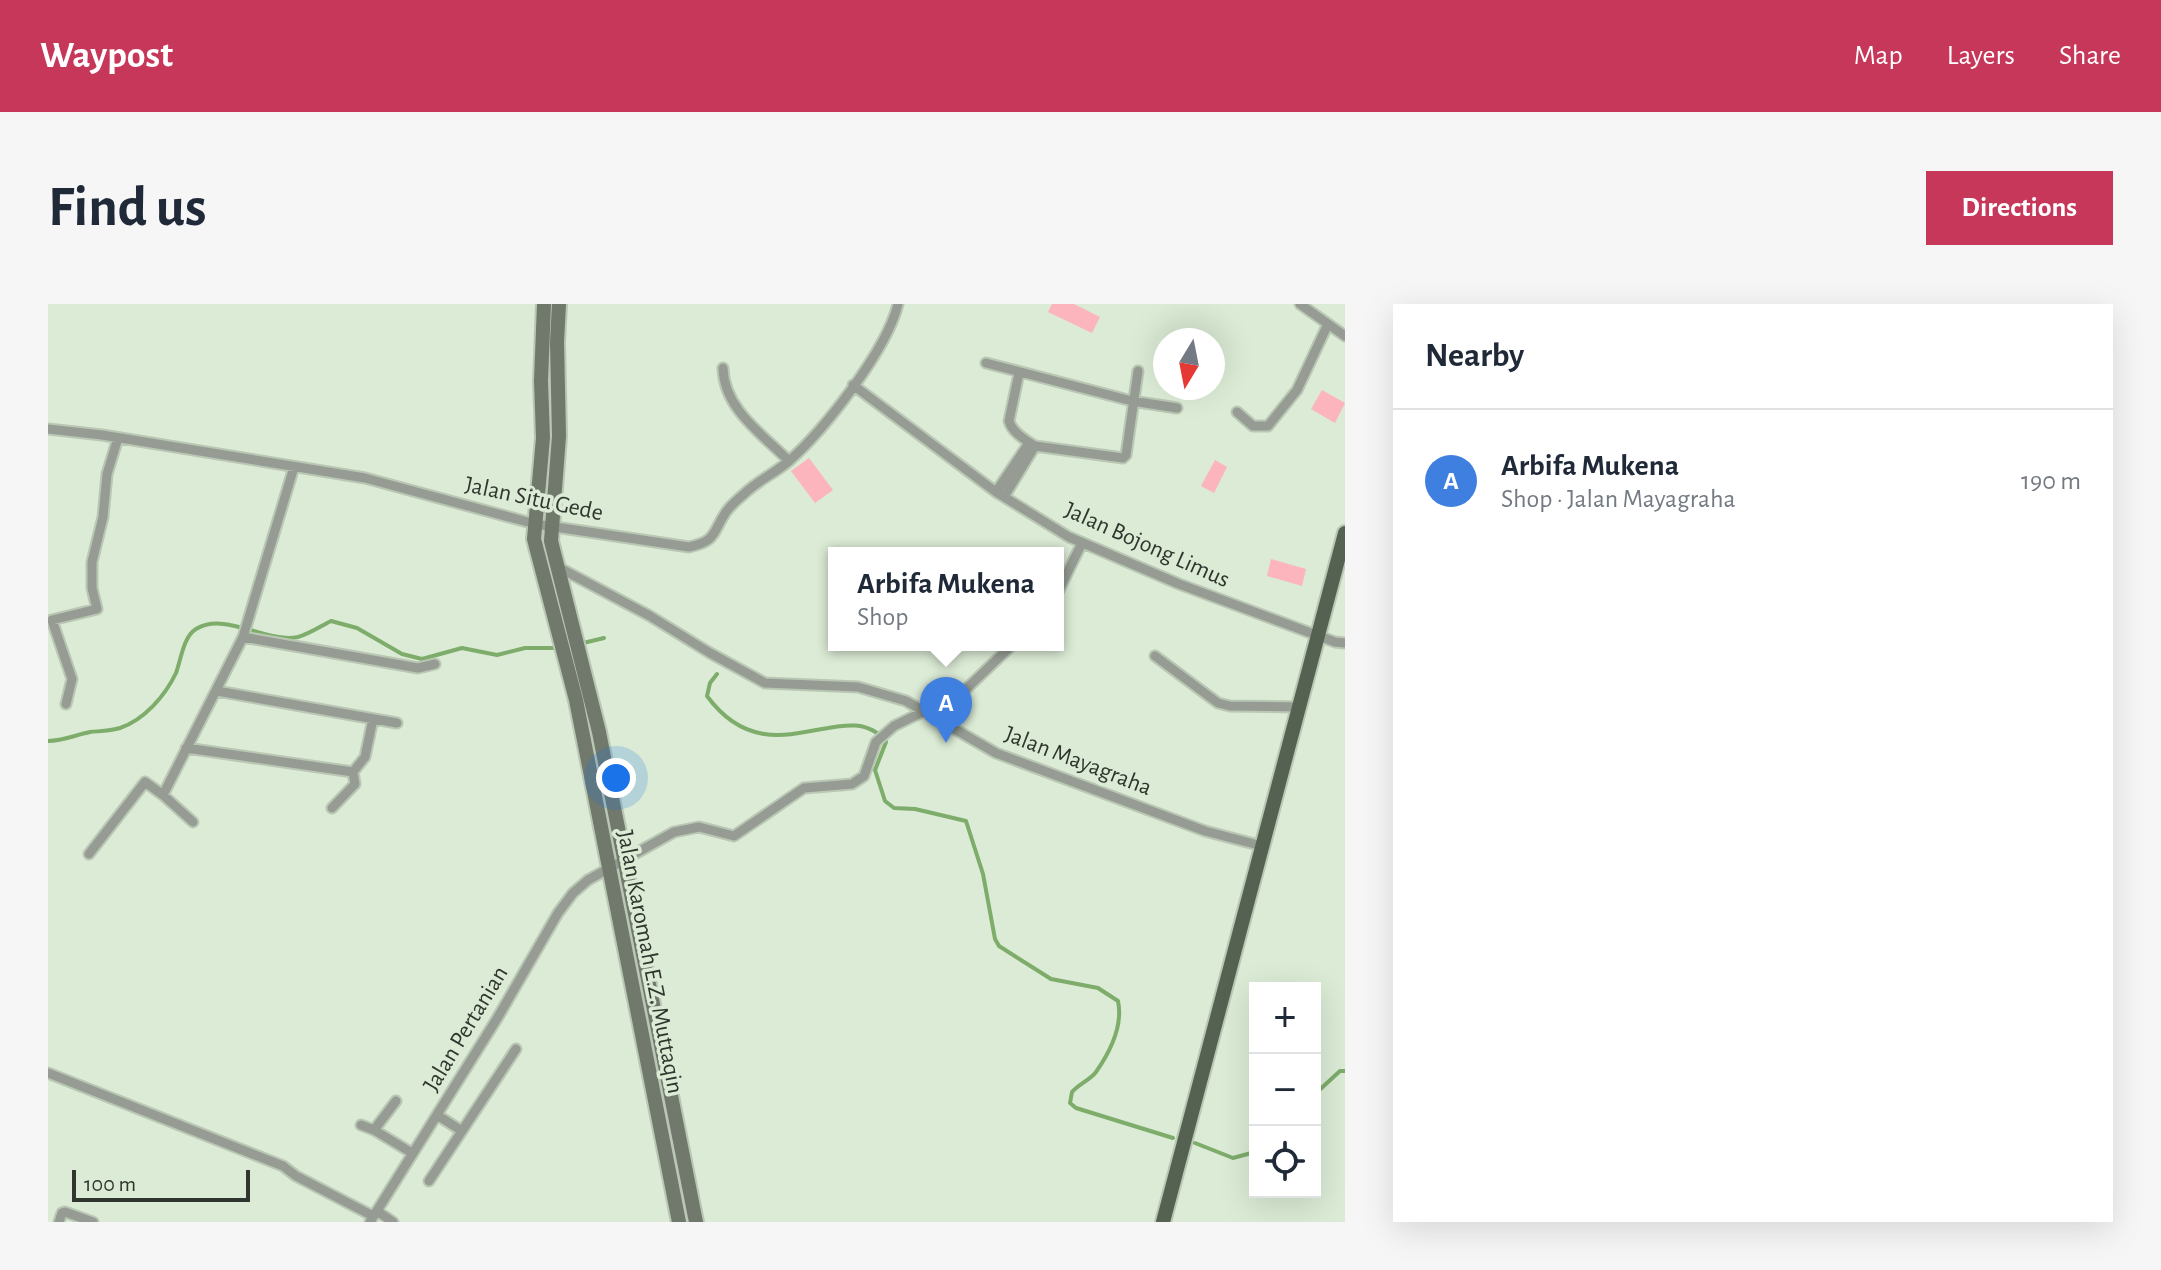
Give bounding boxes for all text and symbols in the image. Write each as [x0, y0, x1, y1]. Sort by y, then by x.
text: Waypost [40, 37, 173, 75]
text: Map [1854, 42, 1903, 70]
text: Layers [1947, 42, 2015, 70]
text: Share [2059, 42, 2121, 70]
button: Directions [1926, 171, 2113, 245]
text: Find us [48, 180, 206, 236]
north arrow [1153, 328, 1225, 400]
text: Nearby [1425, 339, 1524, 373]
text: Arbifa Mukena [1501, 451, 1679, 481]
text: A [1443, 468, 1459, 494]
text: 190 m [2021, 468, 2081, 494]
street label: Jalan Situ Gede [463, 473, 605, 525]
text: Shop · Jalan Mayagraha [1501, 486, 1735, 512]
street label: Jalan Bojong Limus [1061, 498, 1233, 592]
popup [828, 547, 1064, 651]
text: Arbifa Mukena [857, 569, 1035, 599]
text: Shop [857, 604, 909, 630]
pin: A [920, 677, 972, 743]
street label: Jalan Mayagraha [1001, 722, 1155, 800]
your location [596, 758, 636, 798]
street label: Jalan Karomah E.Z. Muttaqin [613, 828, 687, 1096]
street label: Jalan Pertanian [419, 962, 513, 1096]
map controls [1249, 982, 1321, 1198]
button: + [1249, 982, 1321, 1054]
button: − [1249, 1054, 1321, 1126]
button: locate [1249, 1126, 1321, 1198]
scale bar [72, 1166, 250, 1202]
text: 100 m [84, 1173, 136, 1195]

